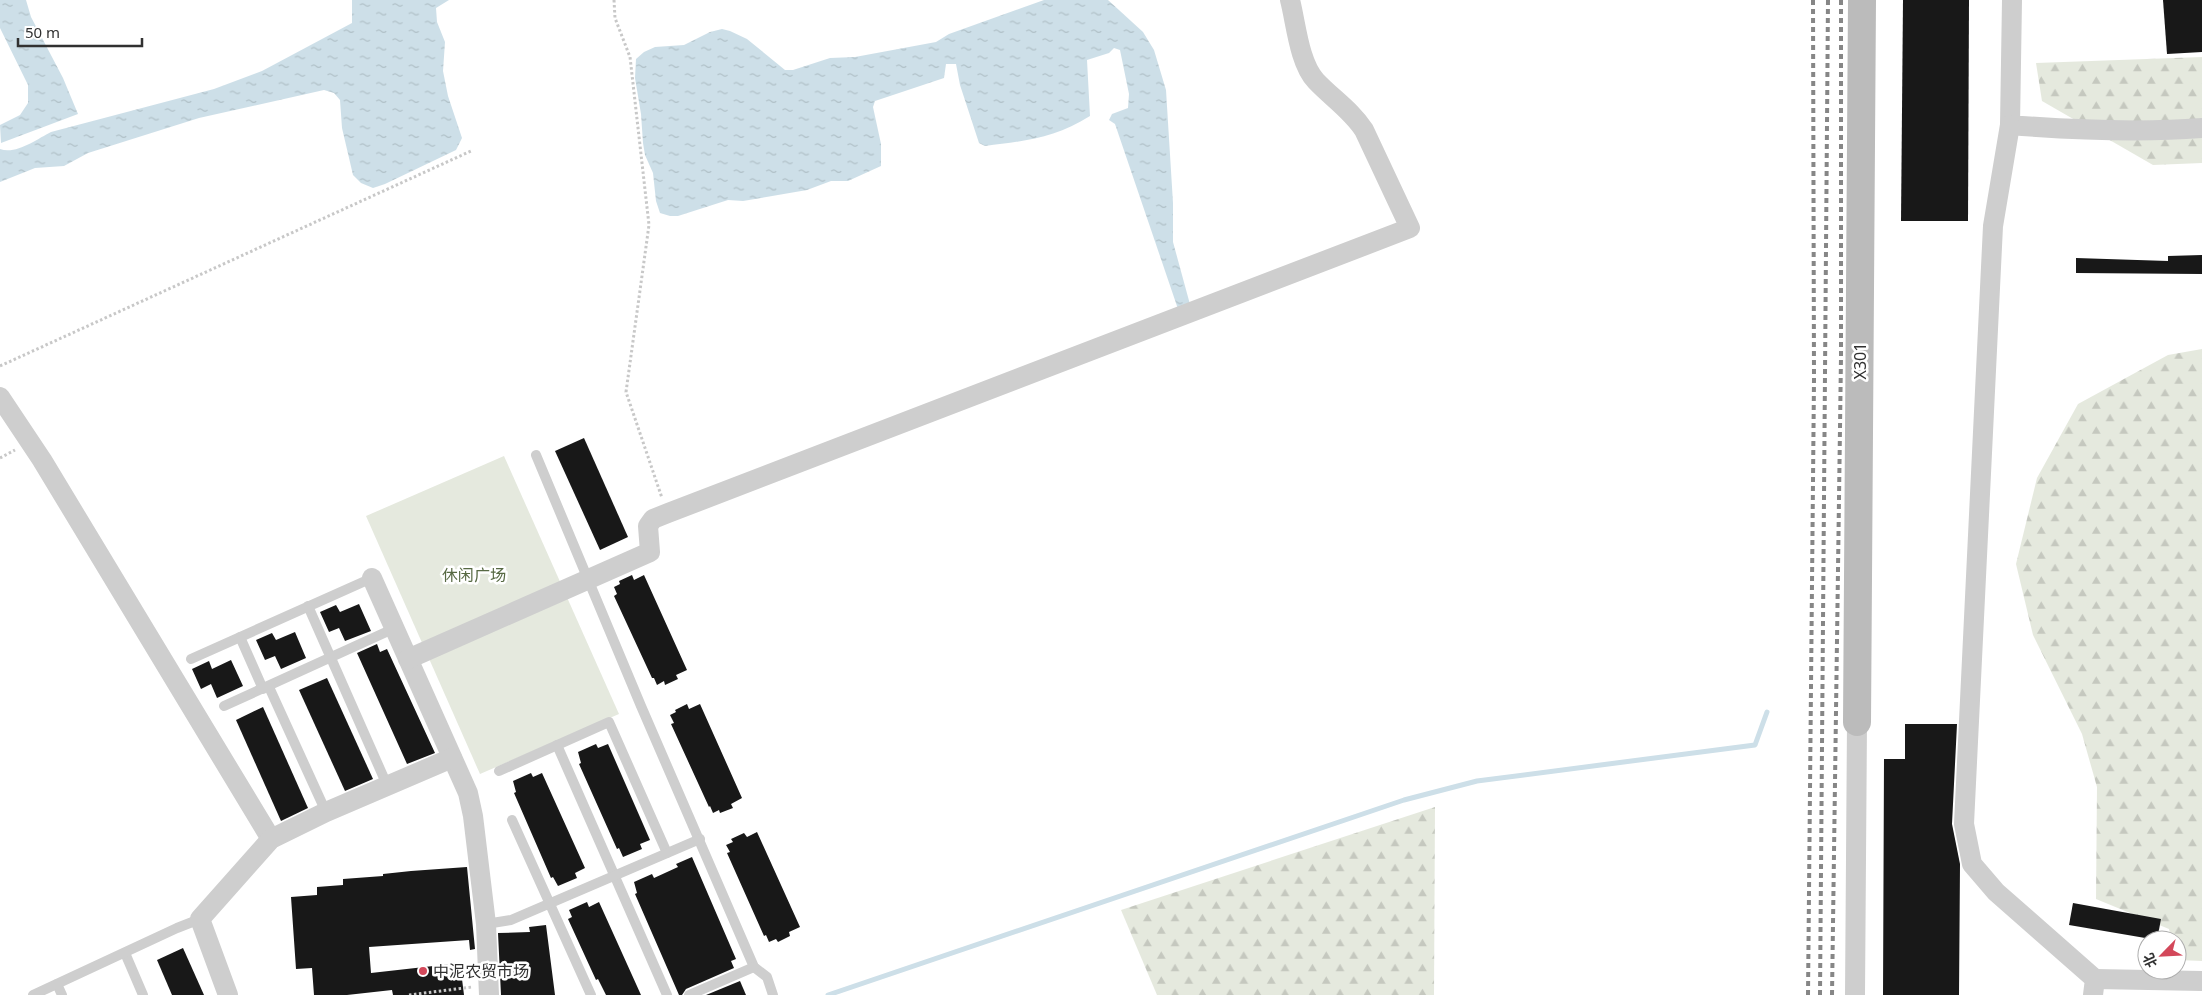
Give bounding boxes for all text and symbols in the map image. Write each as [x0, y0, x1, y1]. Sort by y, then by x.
scale bar [18, 15, 141, 47]
text: 50 m [25, 22, 60, 42]
street label: X301 [1849, 343, 1871, 379]
park label: 休闲广场 [442, 564, 506, 586]
north arrow [2137, 930, 2187, 980]
text: 北 [2138, 950, 2161, 971]
place label: 中泥农贸市场 [433, 960, 529, 982]
marker: 中泥农贸市场 [417, 965, 429, 977]

